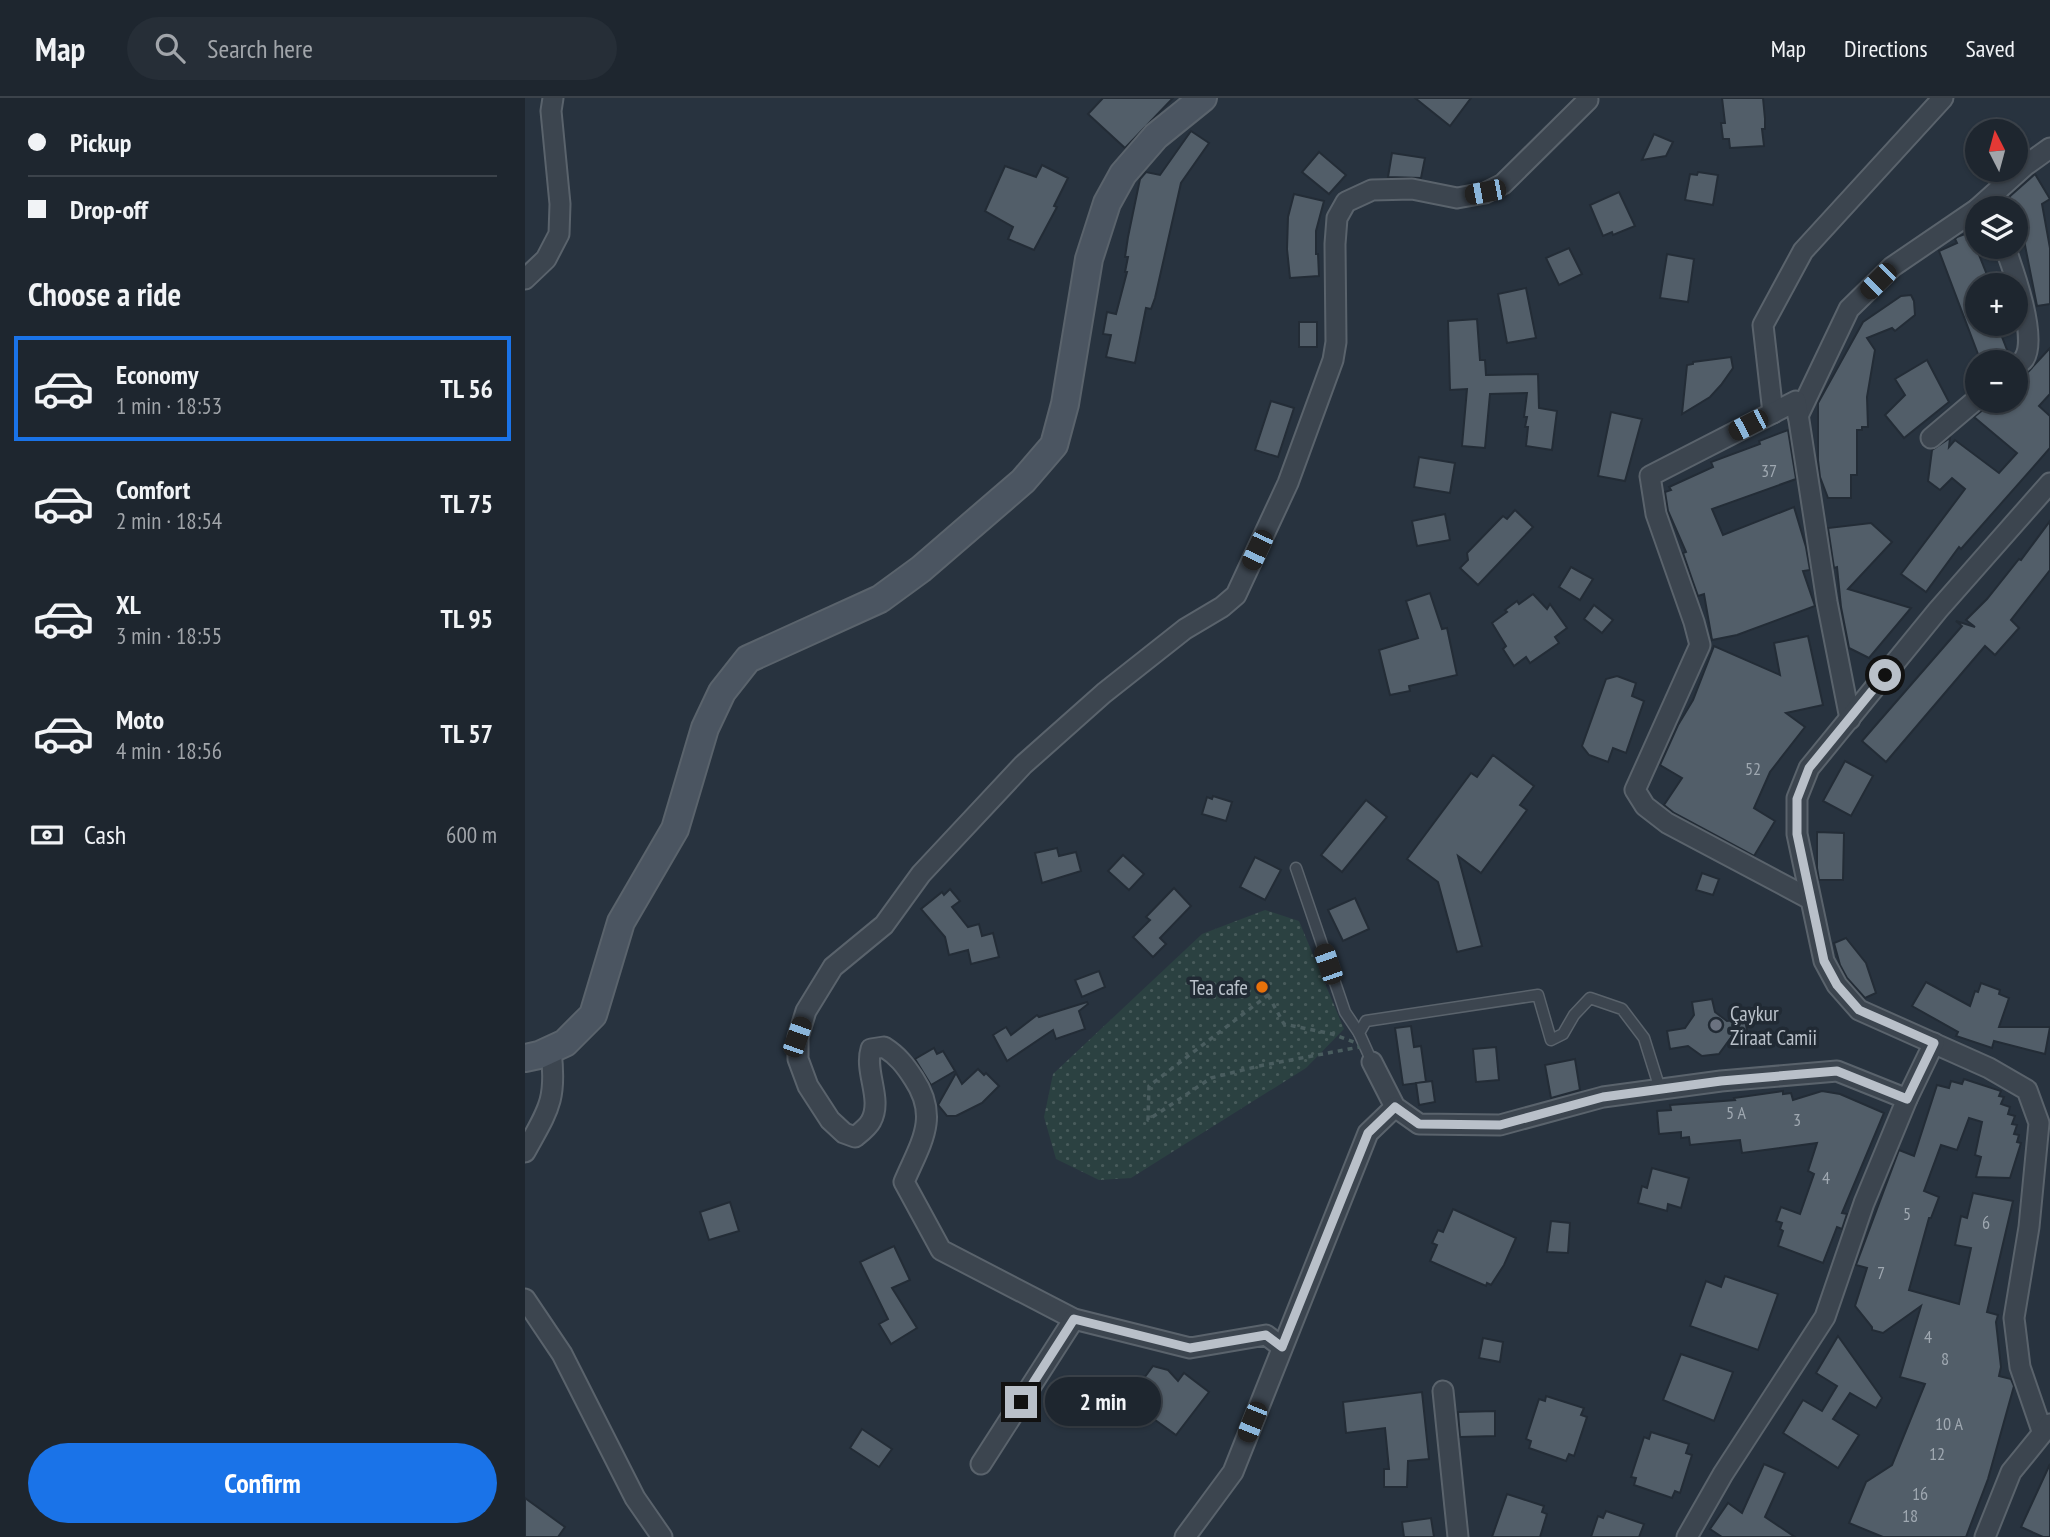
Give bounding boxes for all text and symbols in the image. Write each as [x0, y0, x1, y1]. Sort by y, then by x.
search box [127, 17, 617, 80]
text: Map [35, 27, 85, 70]
icon: search [151, 29, 189, 67]
text: Search here [207, 32, 313, 65]
text: Map [1771, 33, 1806, 64]
text: Directions [1844, 33, 1928, 64]
text: Saved [1966, 33, 2015, 64]
north arrow [1965, 119, 2028, 182]
map controls [1965, 119, 2028, 413]
text: Pickup [70, 126, 131, 159]
car [1463, 178, 1508, 206]
text: Drop-off [70, 193, 148, 226]
button: layers [1965, 196, 2028, 259]
car [1856, 259, 1901, 303]
text: Choose a ride [28, 273, 181, 315]
button: + [1965, 273, 2028, 336]
button: − [1965, 350, 2028, 413]
icon: car [32, 357, 95, 420]
text: Economy [116, 358, 198, 391]
text: TL 56 [441, 372, 493, 405]
text: 1 min · 18:53 [116, 391, 222, 420]
car [1725, 406, 1772, 444]
house number: 37 [1761, 459, 1777, 482]
icon: car [32, 472, 95, 535]
text: Comfort [116, 473, 190, 506]
text: TL 75 [441, 487, 493, 520]
text: 2 min · 18:54 [116, 506, 222, 535]
car [1239, 527, 1276, 573]
icon: car [32, 587, 95, 650]
text: XL [116, 588, 141, 621]
text: TL 95 [441, 602, 493, 635]
text: 3 min · 18:55 [116, 621, 222, 650]
route start [1869, 659, 1901, 691]
icon: car [32, 702, 95, 765]
text: Moto [116, 703, 164, 736]
text: TL 57 [441, 717, 493, 750]
text: 4 min · 18:56 [116, 736, 222, 765]
house number: 52 [1745, 757, 1761, 780]
icon: cash [28, 816, 66, 854]
text: Cash [84, 818, 126, 851]
text: 600 m [446, 820, 497, 849]
car [1312, 941, 1345, 987]
place label: Tea cafe [1189, 974, 1248, 1001]
marker: Tea cafe [1254, 979, 1270, 995]
place label: Çaykur Ziraat Camii [1730, 1000, 1817, 1051]
car [781, 1014, 814, 1060]
marker: Çaykur Ziraat Camii [1708, 1017, 1724, 1033]
house number: 5 A [1726, 1101, 1746, 1124]
house number: 3 [1793, 1108, 1801, 1131]
house number: 4 [1822, 1166, 1830, 1189]
house number: 5 [1903, 1202, 1911, 1225]
house number: 6 [1982, 1211, 1990, 1234]
house number: 7 [1877, 1261, 1885, 1284]
house number: 4 [1924, 1325, 1932, 1348]
house number: 8 [1941, 1347, 1949, 1370]
callout: 2 min [1045, 1378, 1161, 1426]
route end [1005, 1386, 1037, 1418]
text: 2 min [1080, 1387, 1126, 1416]
car [1235, 1399, 1270, 1445]
house number: 10 A [1935, 1412, 1964, 1435]
house number: 12 [1929, 1442, 1945, 1465]
button: Confirm [28, 1443, 497, 1523]
house number: 16 [1912, 1482, 1928, 1505]
house number: 18 [1902, 1504, 1918, 1527]

